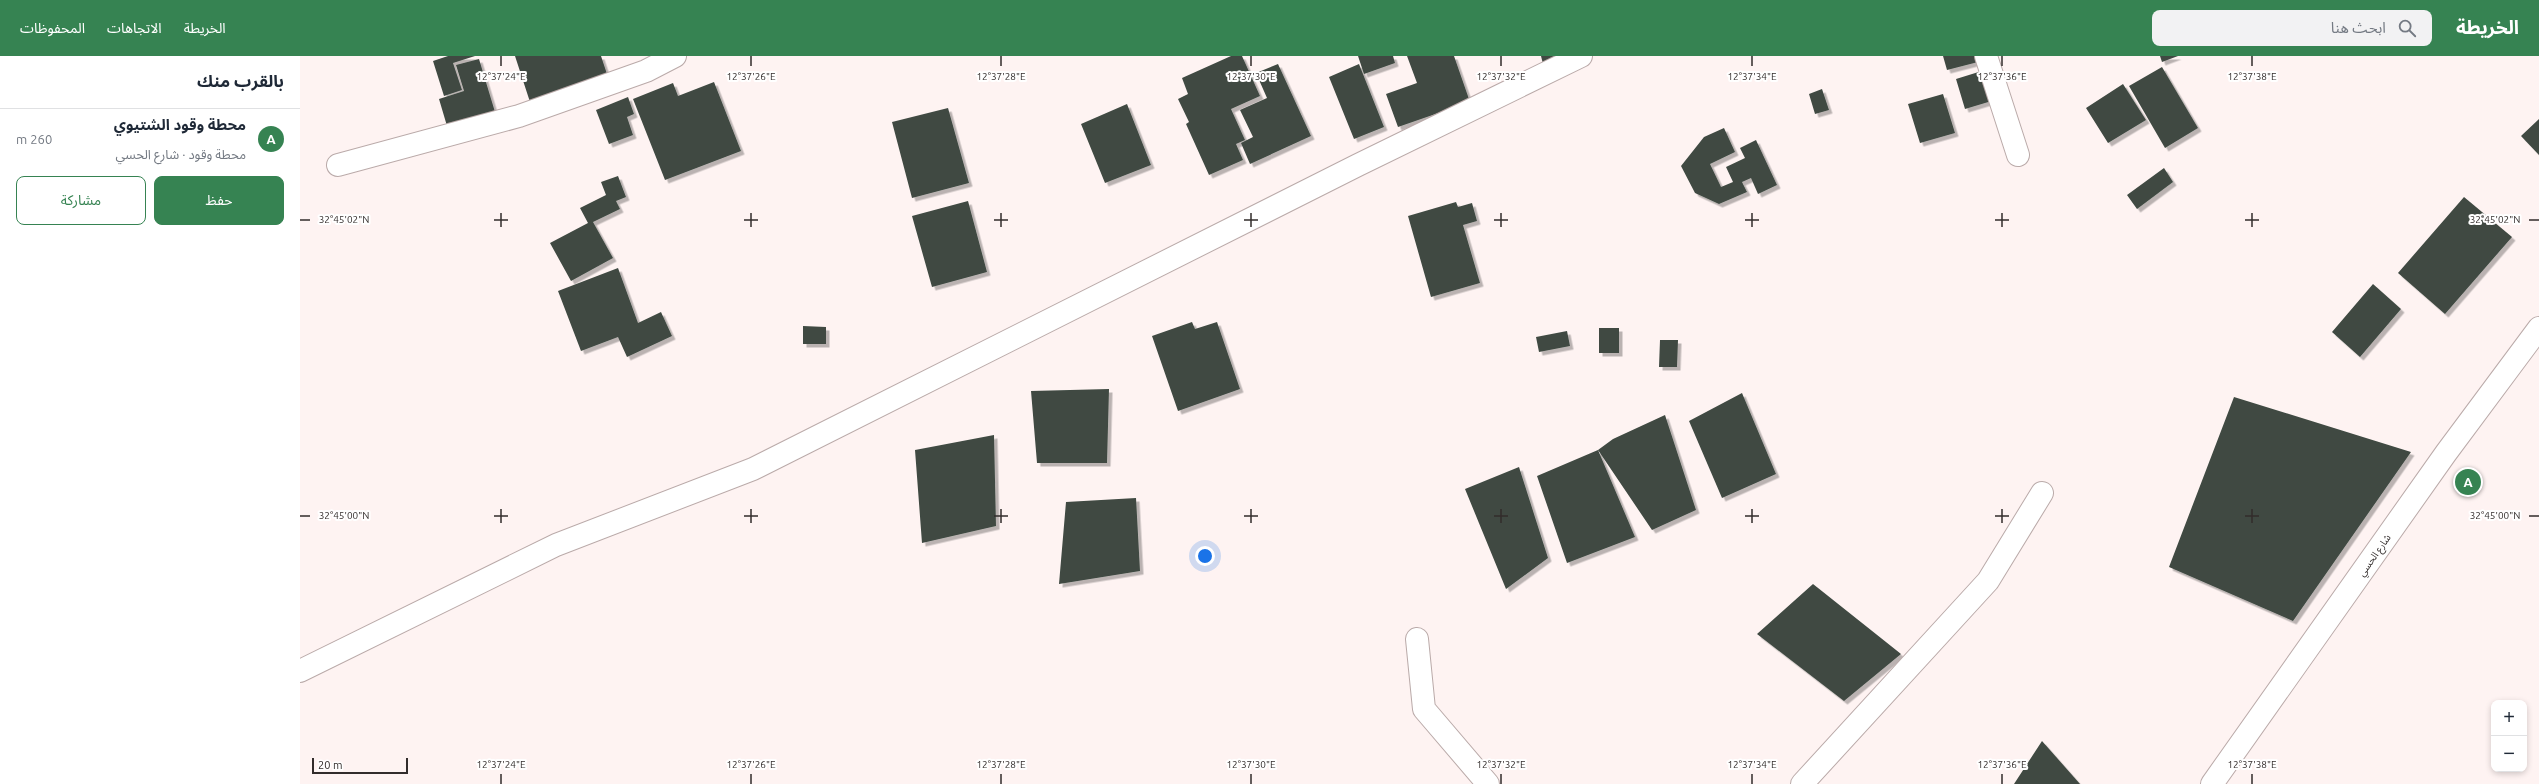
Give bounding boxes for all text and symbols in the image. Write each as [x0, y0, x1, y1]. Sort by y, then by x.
search box [2152, 10, 2432, 46]
text: الخريطة [2456, 16, 2519, 38]
icon: search [2396, 17, 2418, 39]
text: ابحث هنا [2331, 19, 2386, 36]
text: المحفوظات [20, 20, 85, 36]
text: الاتجاهات [107, 20, 162, 36]
text: الخريطة [184, 20, 226, 36]
text: بالقرب منك [197, 71, 284, 90]
text: 12°37'24"E [476, 71, 526, 82]
text: 12°37'26"E [726, 71, 776, 82]
text: 12°37'28"E [976, 71, 1026, 82]
text: 12°37'30"E [1226, 71, 1276, 82]
text: 12°37'32"E [1476, 71, 1526, 82]
text: 12°37'34"E [1727, 71, 1777, 82]
text: 12°37'36"E [1977, 71, 2027, 82]
text: 12°37'38"E [2227, 71, 2277, 82]
text: محطة وقود الشتيوي [114, 116, 246, 133]
text: 260 m [16, 132, 52, 146]
text: A [266, 132, 276, 146]
text: محطة وقود · شارع الحسي [116, 147, 246, 161]
button: مشاركة [16, 176, 146, 225]
button: حفظ [154, 176, 284, 225]
text: 32°45'02"N [319, 214, 369, 225]
text: 32°45'02"N [2470, 214, 2520, 225]
pin: A [2455, 467, 2481, 497]
text: 32°45'00"N [319, 510, 369, 521]
text: 32°45'00"N [2470, 510, 2520, 521]
street label: شارع الحسي [2356, 532, 2395, 580]
your location [1195, 546, 1215, 566]
map controls [2491, 700, 2527, 772]
button: + [2491, 700, 2527, 736]
button: − [2491, 736, 2527, 772]
scale bar [312, 756, 408, 775]
text: 20 m [318, 759, 342, 771]
text: 12°37'24"E [476, 759, 526, 770]
text: 12°37'26"E [726, 759, 776, 770]
text: 12°37'28"E [976, 759, 1026, 770]
text: 12°37'30"E [1226, 759, 1276, 770]
text: 12°37'32"E [1476, 759, 1526, 770]
text: 12°37'34"E [1727, 759, 1777, 770]
text: 12°37'36"E [1977, 759, 2027, 770]
text: 12°37'38"E [2227, 759, 2277, 770]

